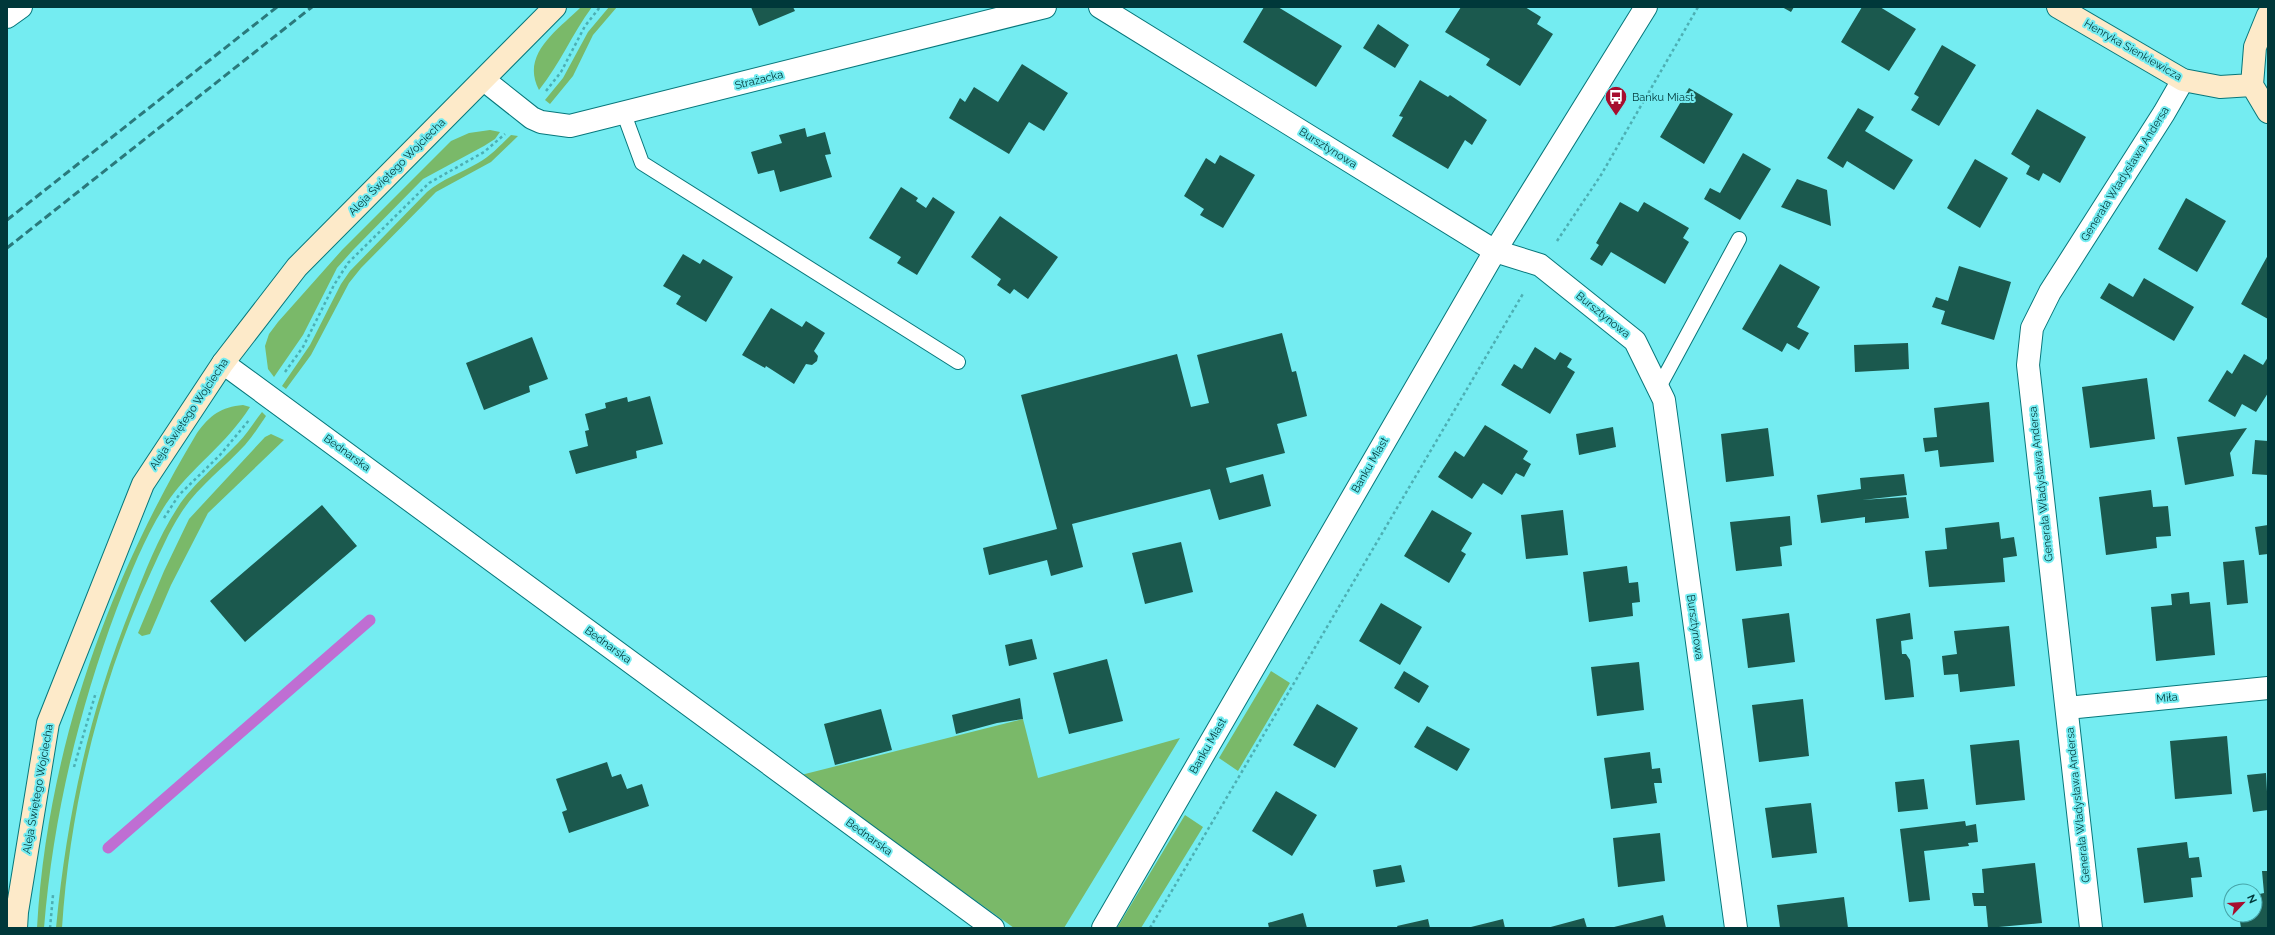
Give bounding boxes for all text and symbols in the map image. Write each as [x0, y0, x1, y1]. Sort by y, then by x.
street label: Henryka Sienkiewicza [2082, 17, 2184, 83]
street label: Strażacka [733, 68, 785, 92]
bus stop icon: Banku Miast [1603, 84, 1629, 117]
place label: Banku Miast [1632, 91, 1694, 104]
street label: Generała Władysława Andersa [2078, 104, 2172, 244]
street label: Aleja Świętego Wojciecha [345, 115, 448, 218]
street label: Bursztynowa [1297, 125, 1359, 171]
street label: Bursztynowa [1573, 289, 1633, 341]
street label: Aleja Świętego Wojciecha [146, 355, 231, 472]
street label: Generała Władysława Andersa [2026, 406, 2056, 562]
street label: Bednarska [321, 432, 373, 474]
street label: Banku Miast [1349, 435, 1391, 495]
street label: Bursztynowa [1684, 594, 1706, 660]
street label: Bednarska [582, 624, 634, 666]
street label: Miła [2156, 690, 2178, 706]
street label: Banku Miast [1187, 716, 1229, 776]
street label: Aleja Świętego Wojciecha [19, 723, 56, 855]
street label: Generała Władysława Andersa [2063, 727, 2093, 883]
street label: Bednarska [843, 816, 895, 858]
north arrow [2223, 883, 2263, 923]
text: N [2244, 892, 2259, 906]

